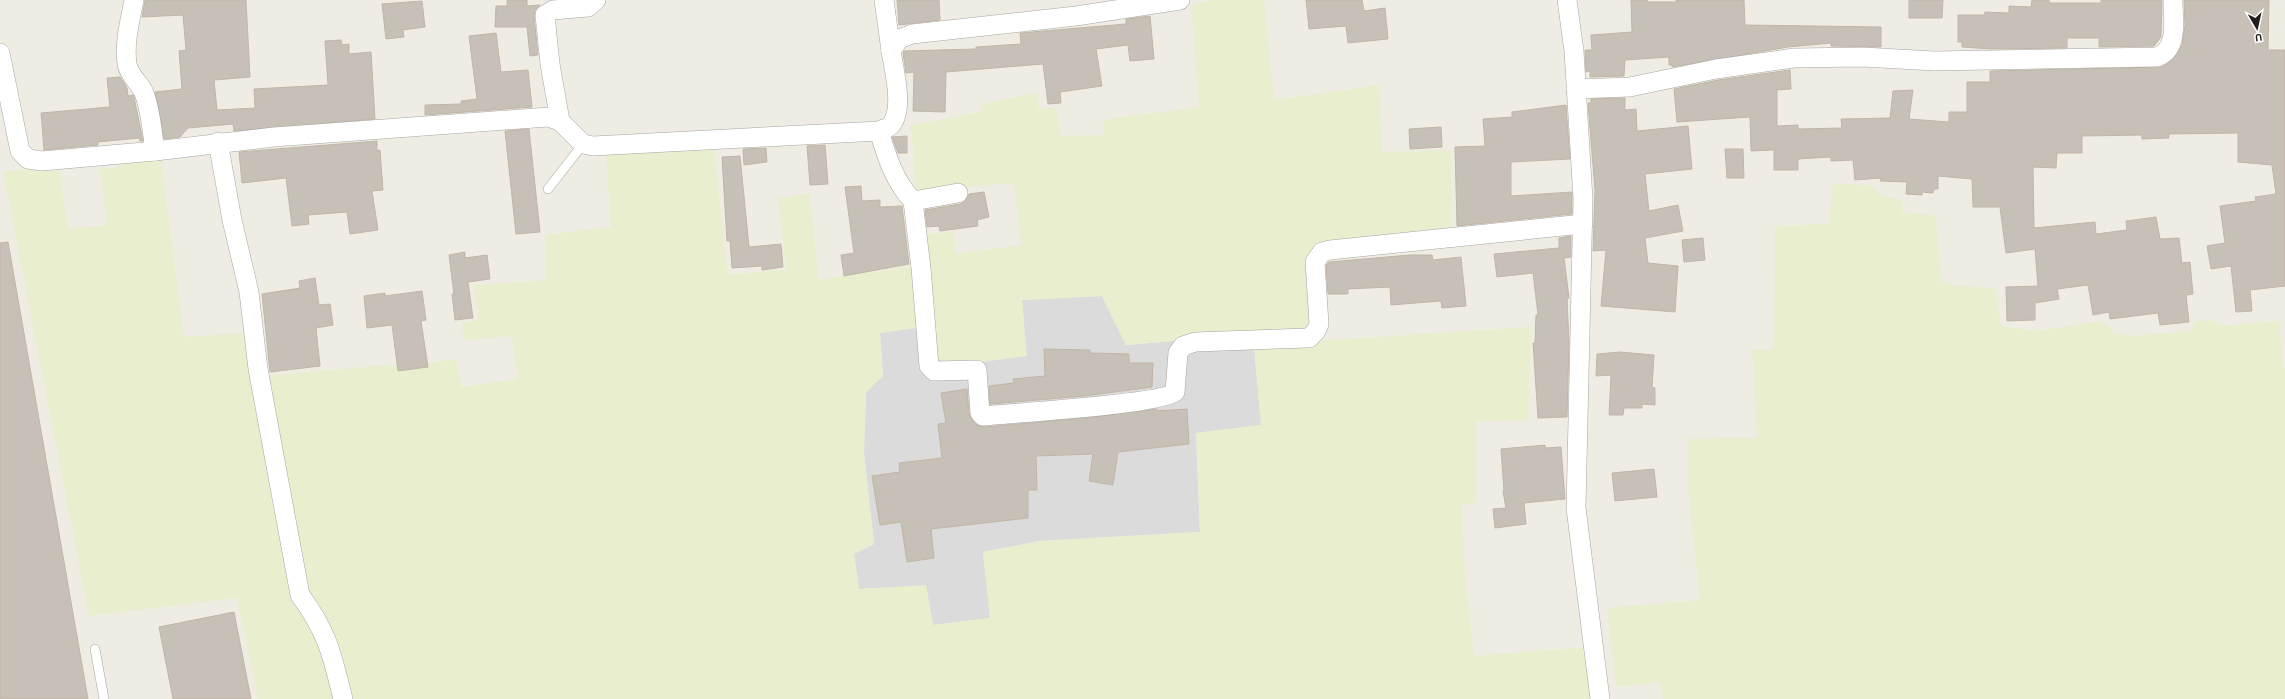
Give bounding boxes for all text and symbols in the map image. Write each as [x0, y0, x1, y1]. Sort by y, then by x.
north arrow [2237, 8, 2277, 48]
text: U [2254, 31, 2263, 43]

